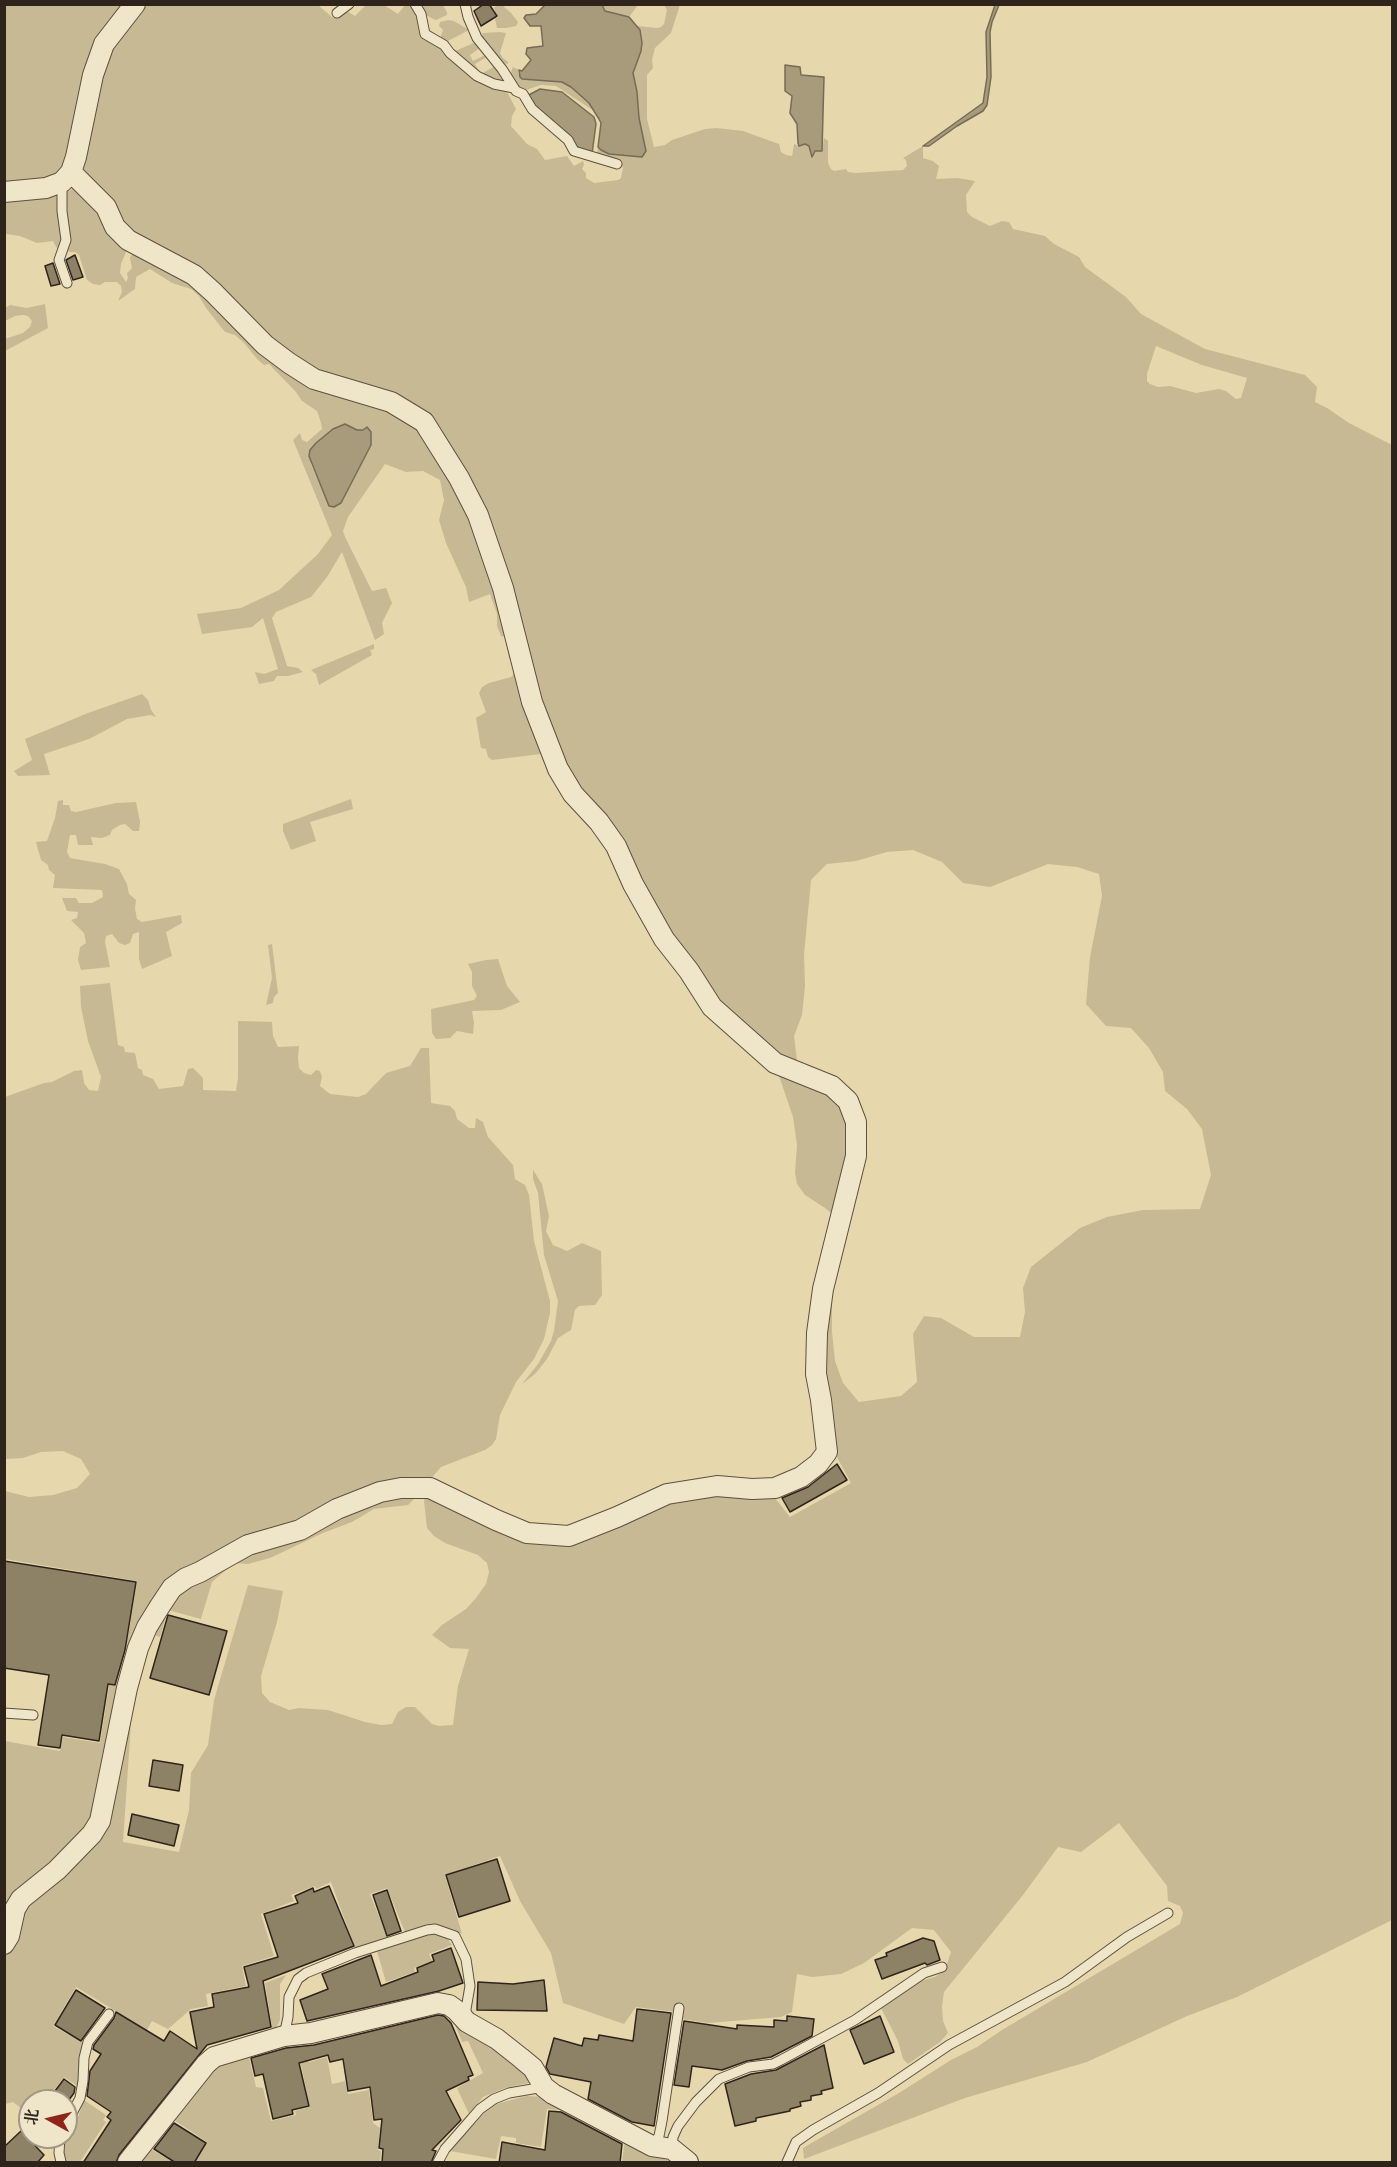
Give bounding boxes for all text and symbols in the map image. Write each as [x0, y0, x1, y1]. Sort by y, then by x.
north arrow [18, 2089, 78, 2149]
text: 北 [20, 2107, 44, 2126]

